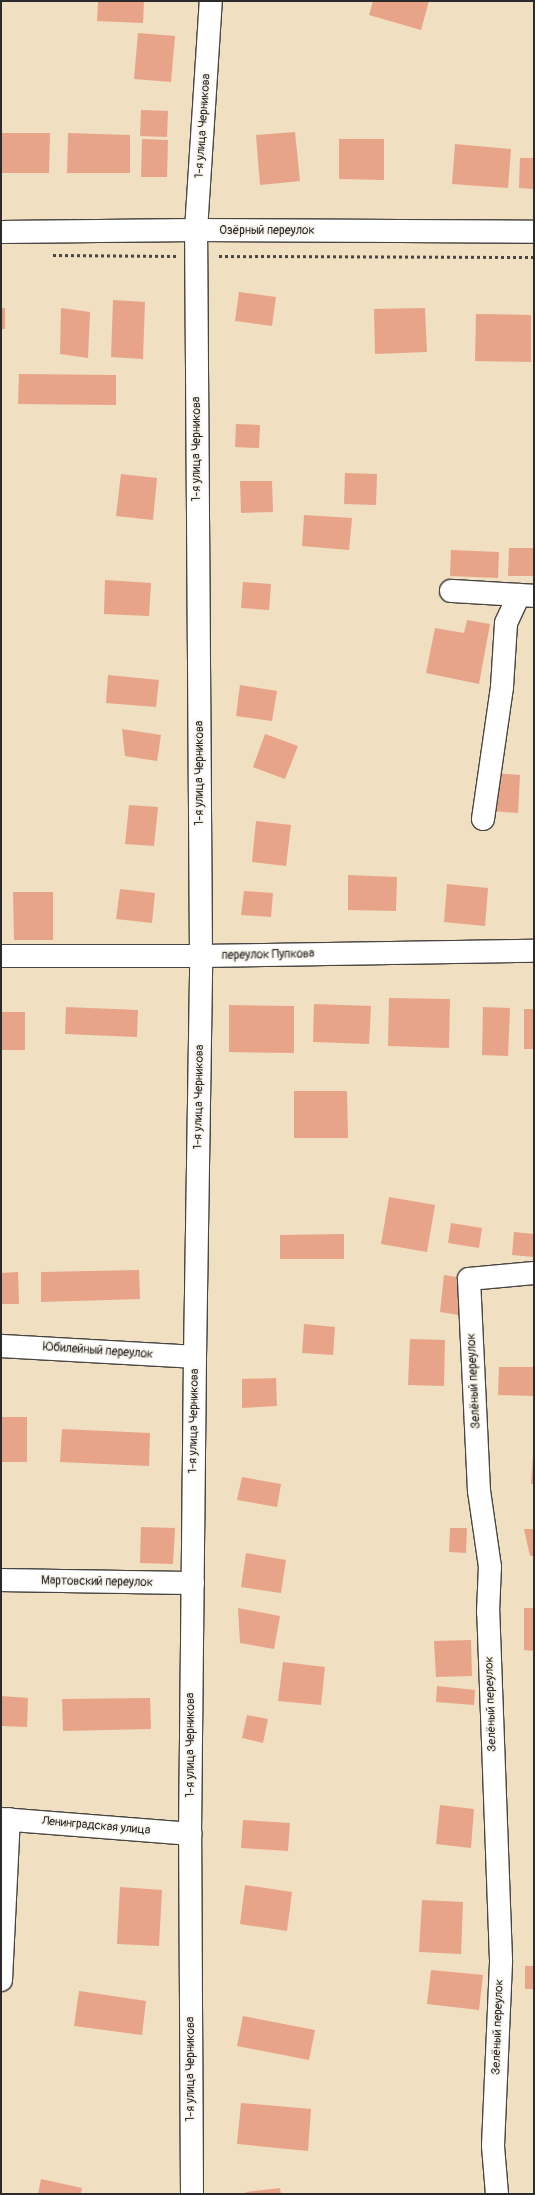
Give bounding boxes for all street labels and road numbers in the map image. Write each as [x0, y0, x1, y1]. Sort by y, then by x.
street label: 1-я улица Черникова [192, 73, 214, 179]
street label: Озёрный переулок [219, 224, 315, 238]
street label: 1-я улица Черникова [190, 397, 204, 501]
street label: 1-я улица Черникова [193, 721, 207, 825]
street label: переулок Пупкова [221, 947, 315, 963]
street label: 1-я улица Черникова [191, 1045, 207, 1149]
street label: Зелёный переулок [464, 1333, 484, 1429]
street label: Юбилейный переулок [42, 1340, 154, 1362]
street label: 1-я улица Черникова [186, 1369, 202, 1473]
street label: Мартовский переулок [41, 1574, 153, 1590]
street label: Зелёный переулок [482, 1656, 500, 1752]
street label: 1-я улица Черникова [184, 1693, 198, 1797]
street label: Ленинградская улица [41, 1814, 151, 1838]
street label: Зелёный переулок [489, 1979, 507, 2075]
street label: 1-я улица Черникова [184, 2017, 198, 2121]

